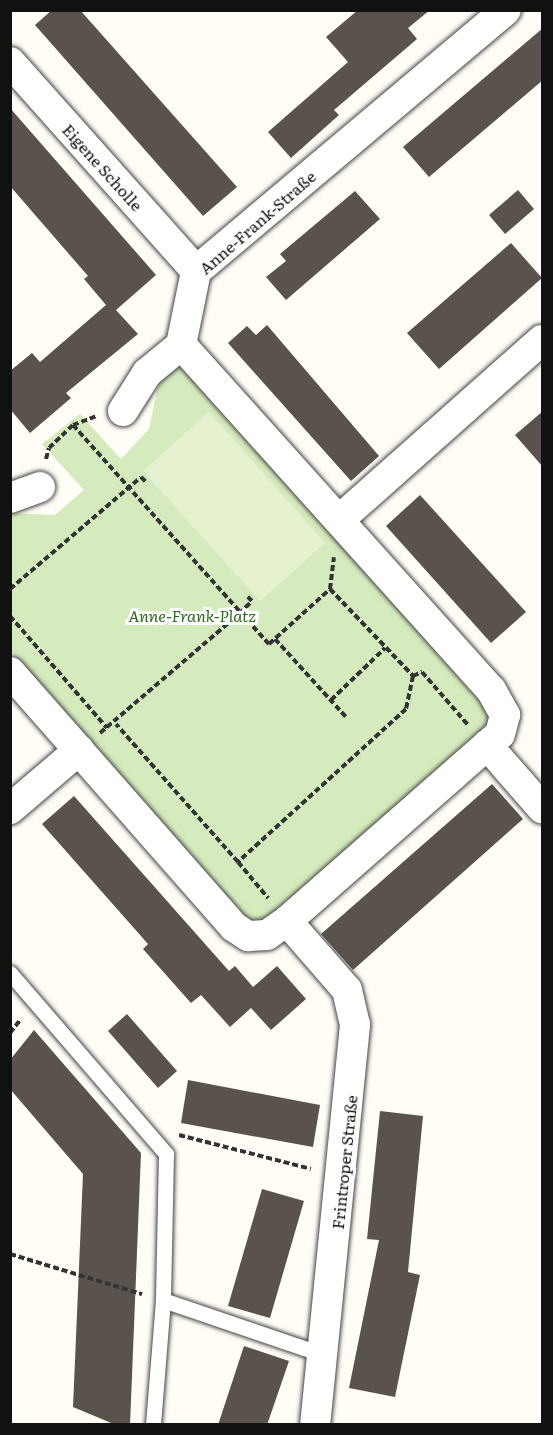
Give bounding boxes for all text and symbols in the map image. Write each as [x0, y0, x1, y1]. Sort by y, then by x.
street label: Eigene Scholle [59, 120, 147, 214]
street label: Anne-Frank-Straße [195, 166, 319, 278]
park label: Anne-Frank-Platz [128, 605, 256, 625]
street label: Frintroper Straße [327, 1094, 361, 1230]

